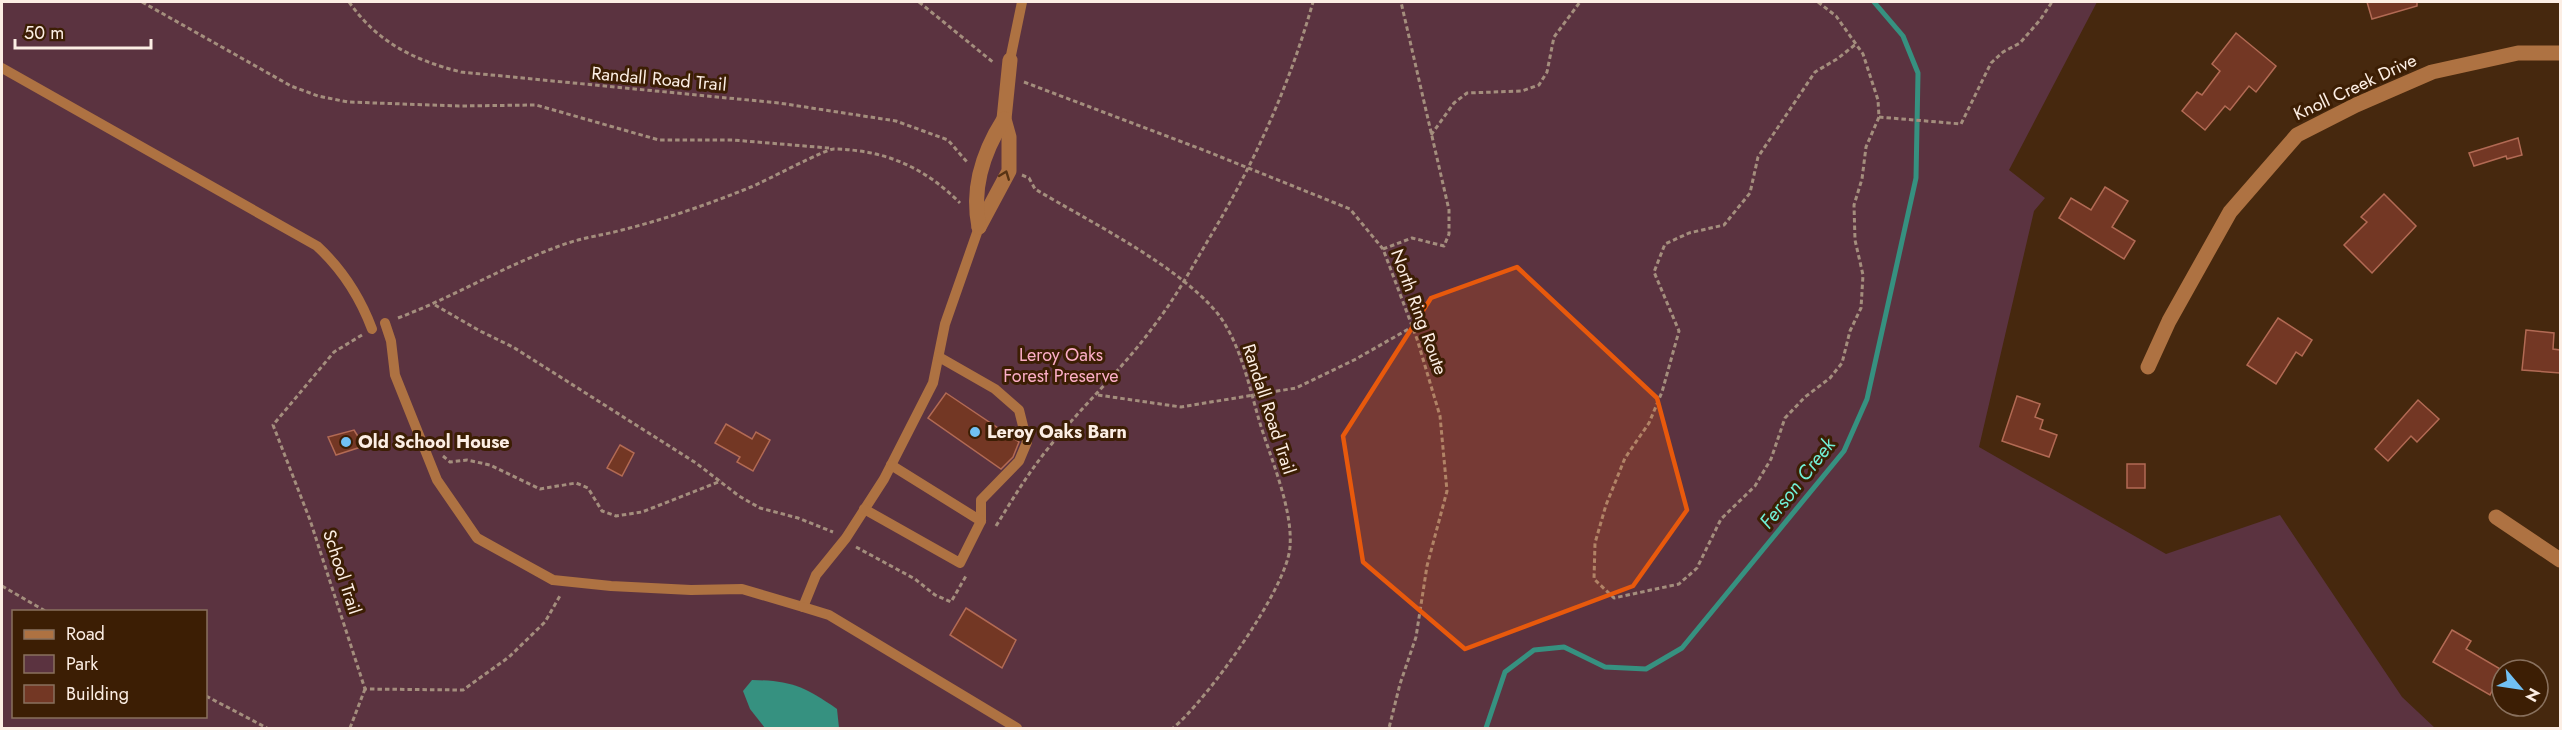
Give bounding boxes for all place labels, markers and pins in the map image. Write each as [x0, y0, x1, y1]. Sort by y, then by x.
place label: Leroy Oaks Barn [987, 419, 1127, 445]
marker: Leroy Oaks Barn [968, 425, 982, 439]
place label: Old School House [358, 429, 510, 455]
marker: Old School House [339, 435, 353, 449]

